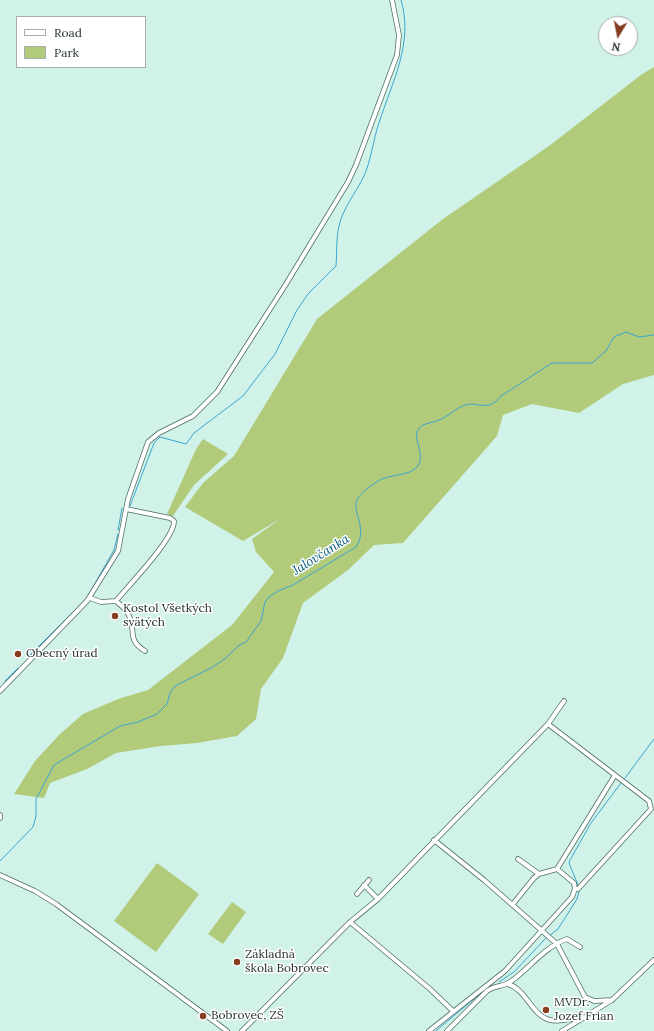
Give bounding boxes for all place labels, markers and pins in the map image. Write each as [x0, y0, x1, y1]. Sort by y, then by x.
place label: Kostol Všetkých svätých [123, 602, 212, 630]
marker: Kostol Všetkých svätých [110, 611, 120, 621]
place label: Obecný úrad [26, 647, 98, 661]
marker: Obecný úrad [13, 649, 23, 659]
place label: Základná škola Bobrovec [245, 948, 329, 976]
marker: Základná škola Bobrovec [232, 957, 242, 967]
place label: MVDr. Jozef Frian [554, 996, 614, 1024]
marker: MVDr. Jozef Frian [541, 1005, 551, 1015]
place label: Bobrovec, ZŠ [211, 1009, 284, 1023]
marker: Bobrovec, ZŠ [198, 1011, 208, 1021]

